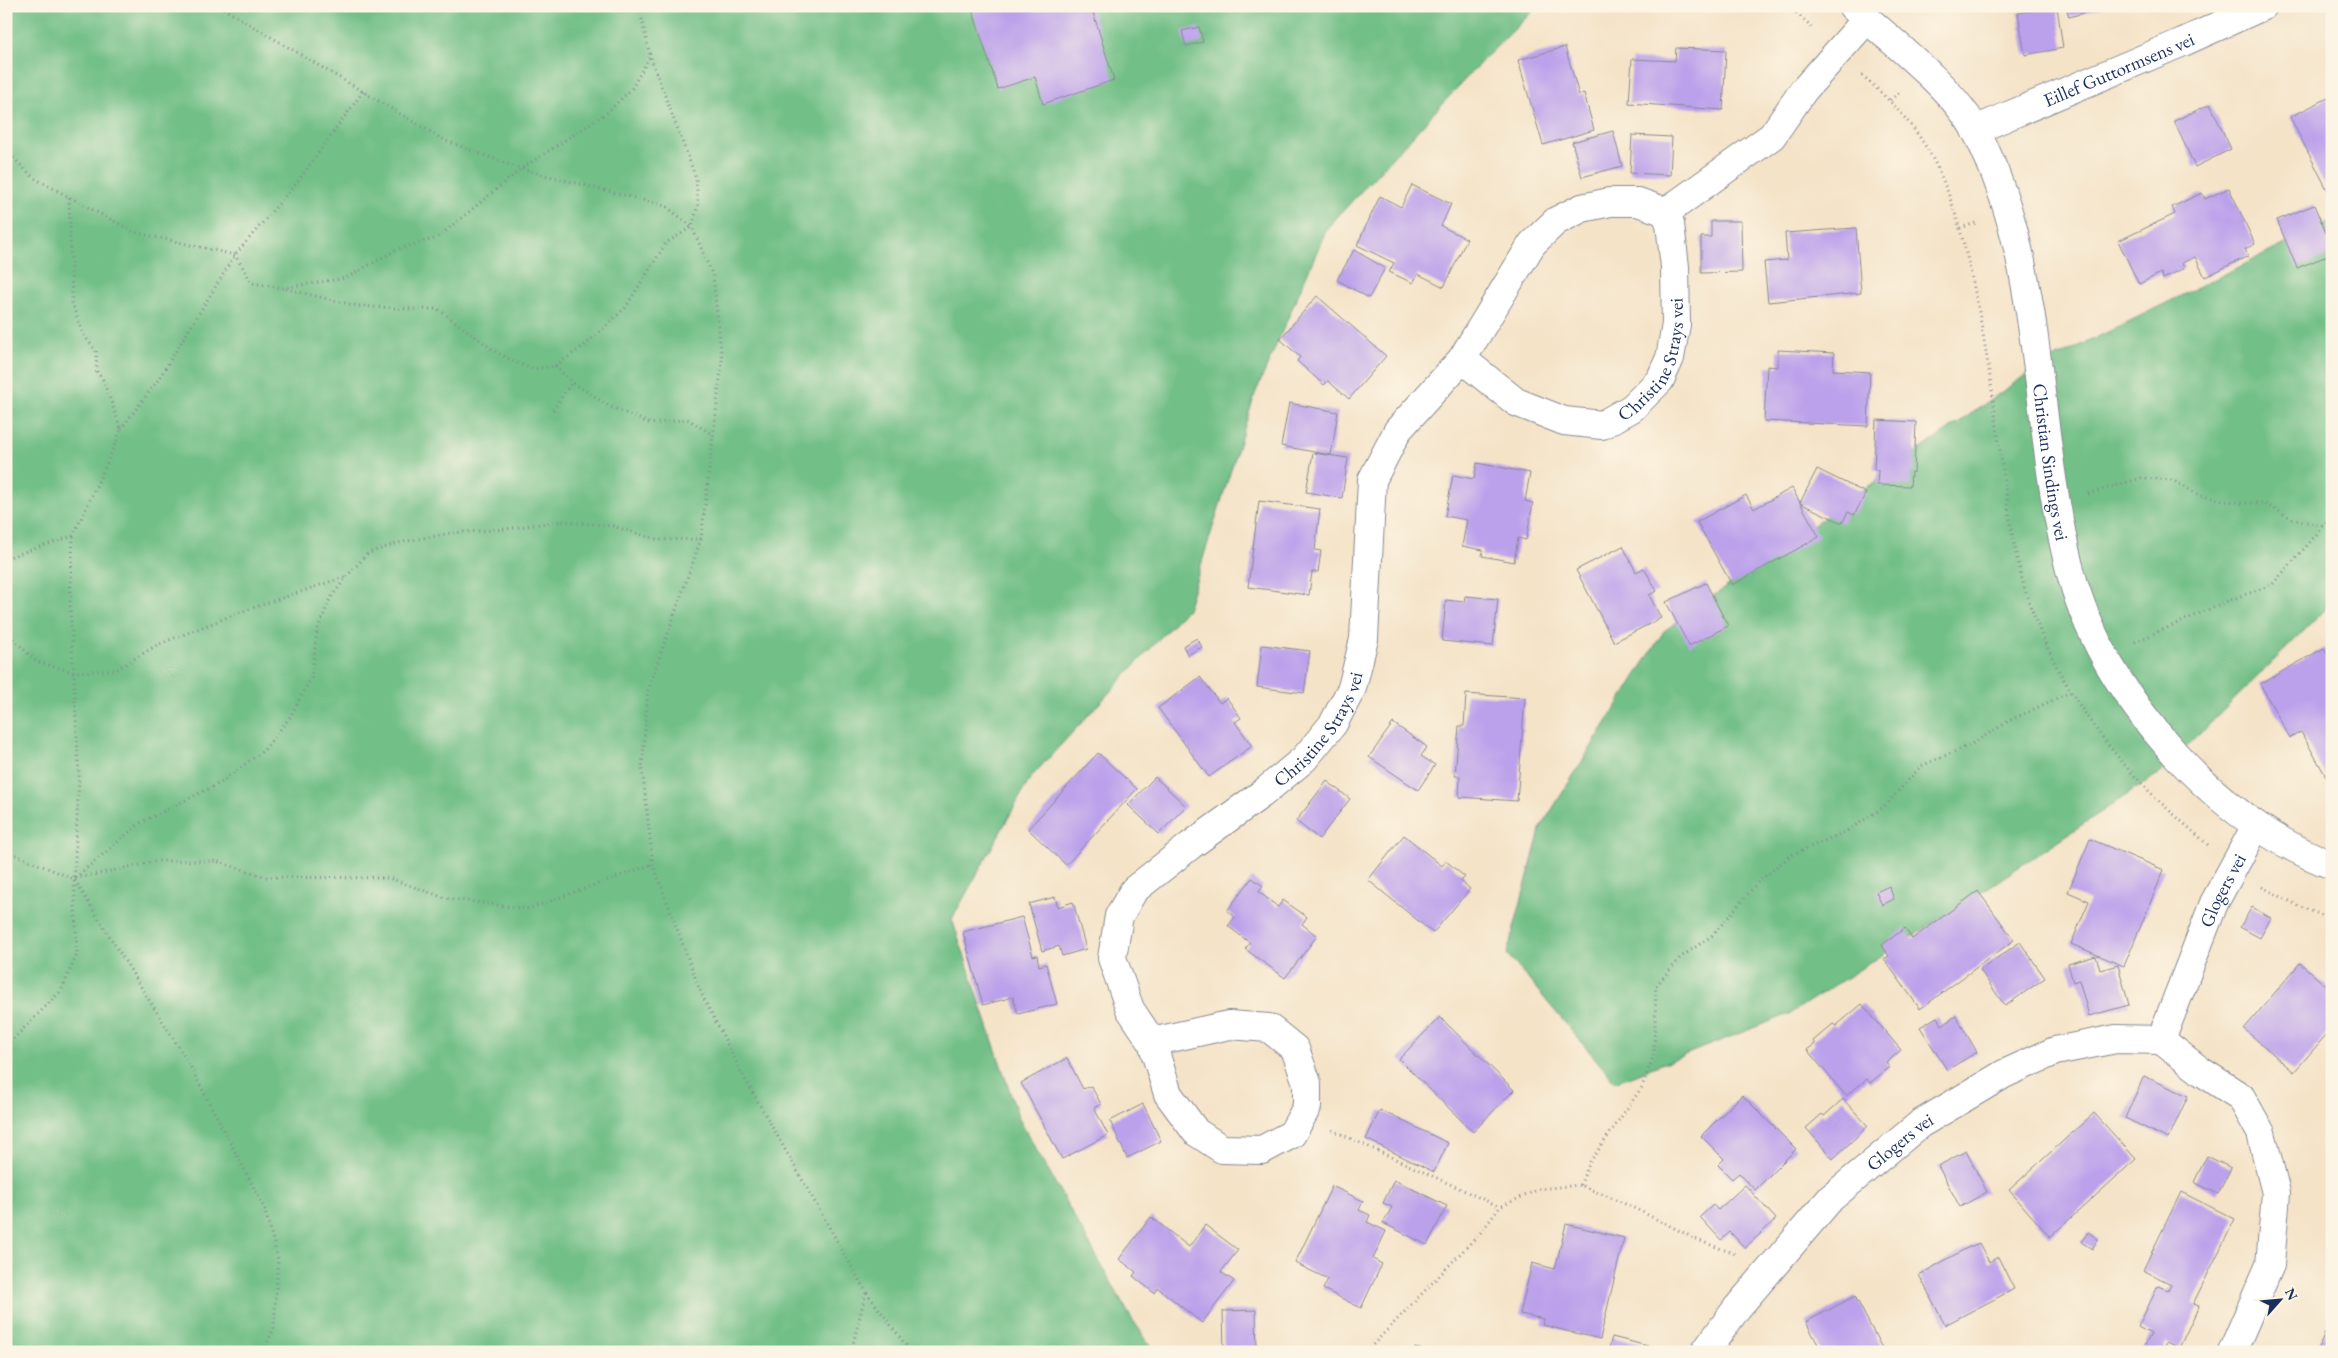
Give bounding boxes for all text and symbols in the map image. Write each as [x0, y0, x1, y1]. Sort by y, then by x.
street label: Eillef Guttormsens vei [2039, 26, 2198, 112]
street label: Christine Strays vei [1613, 297, 1689, 426]
street label: Christian Sindings vei [2027, 382, 2075, 543]
street label: Christine Strays vei [1268, 669, 1368, 792]
street label: Glogers vei [2193, 848, 2251, 931]
street label: Glogers vei [1861, 1106, 1938, 1176]
north arrow [2256, 1276, 2306, 1326]
text: N [2281, 1285, 2302, 1304]

